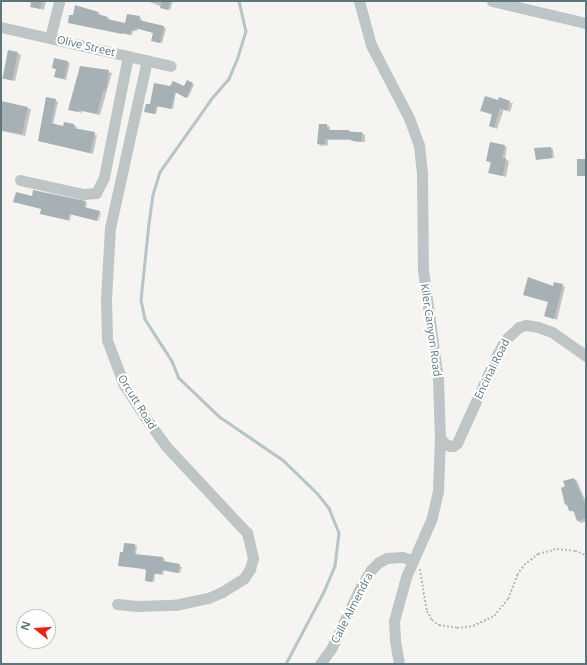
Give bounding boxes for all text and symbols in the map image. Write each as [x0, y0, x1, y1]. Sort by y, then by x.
street label: Olive Street [56, 33, 116, 59]
street label: Kiler Canyon Road [418, 283, 444, 377]
street label: Encinal Road [472, 337, 512, 401]
street label: Orcutt Road [115, 372, 159, 432]
street label: Calle Almendra [328, 570, 376, 646]
north arrow [16, 609, 56, 649]
text: N [17, 619, 33, 632]

